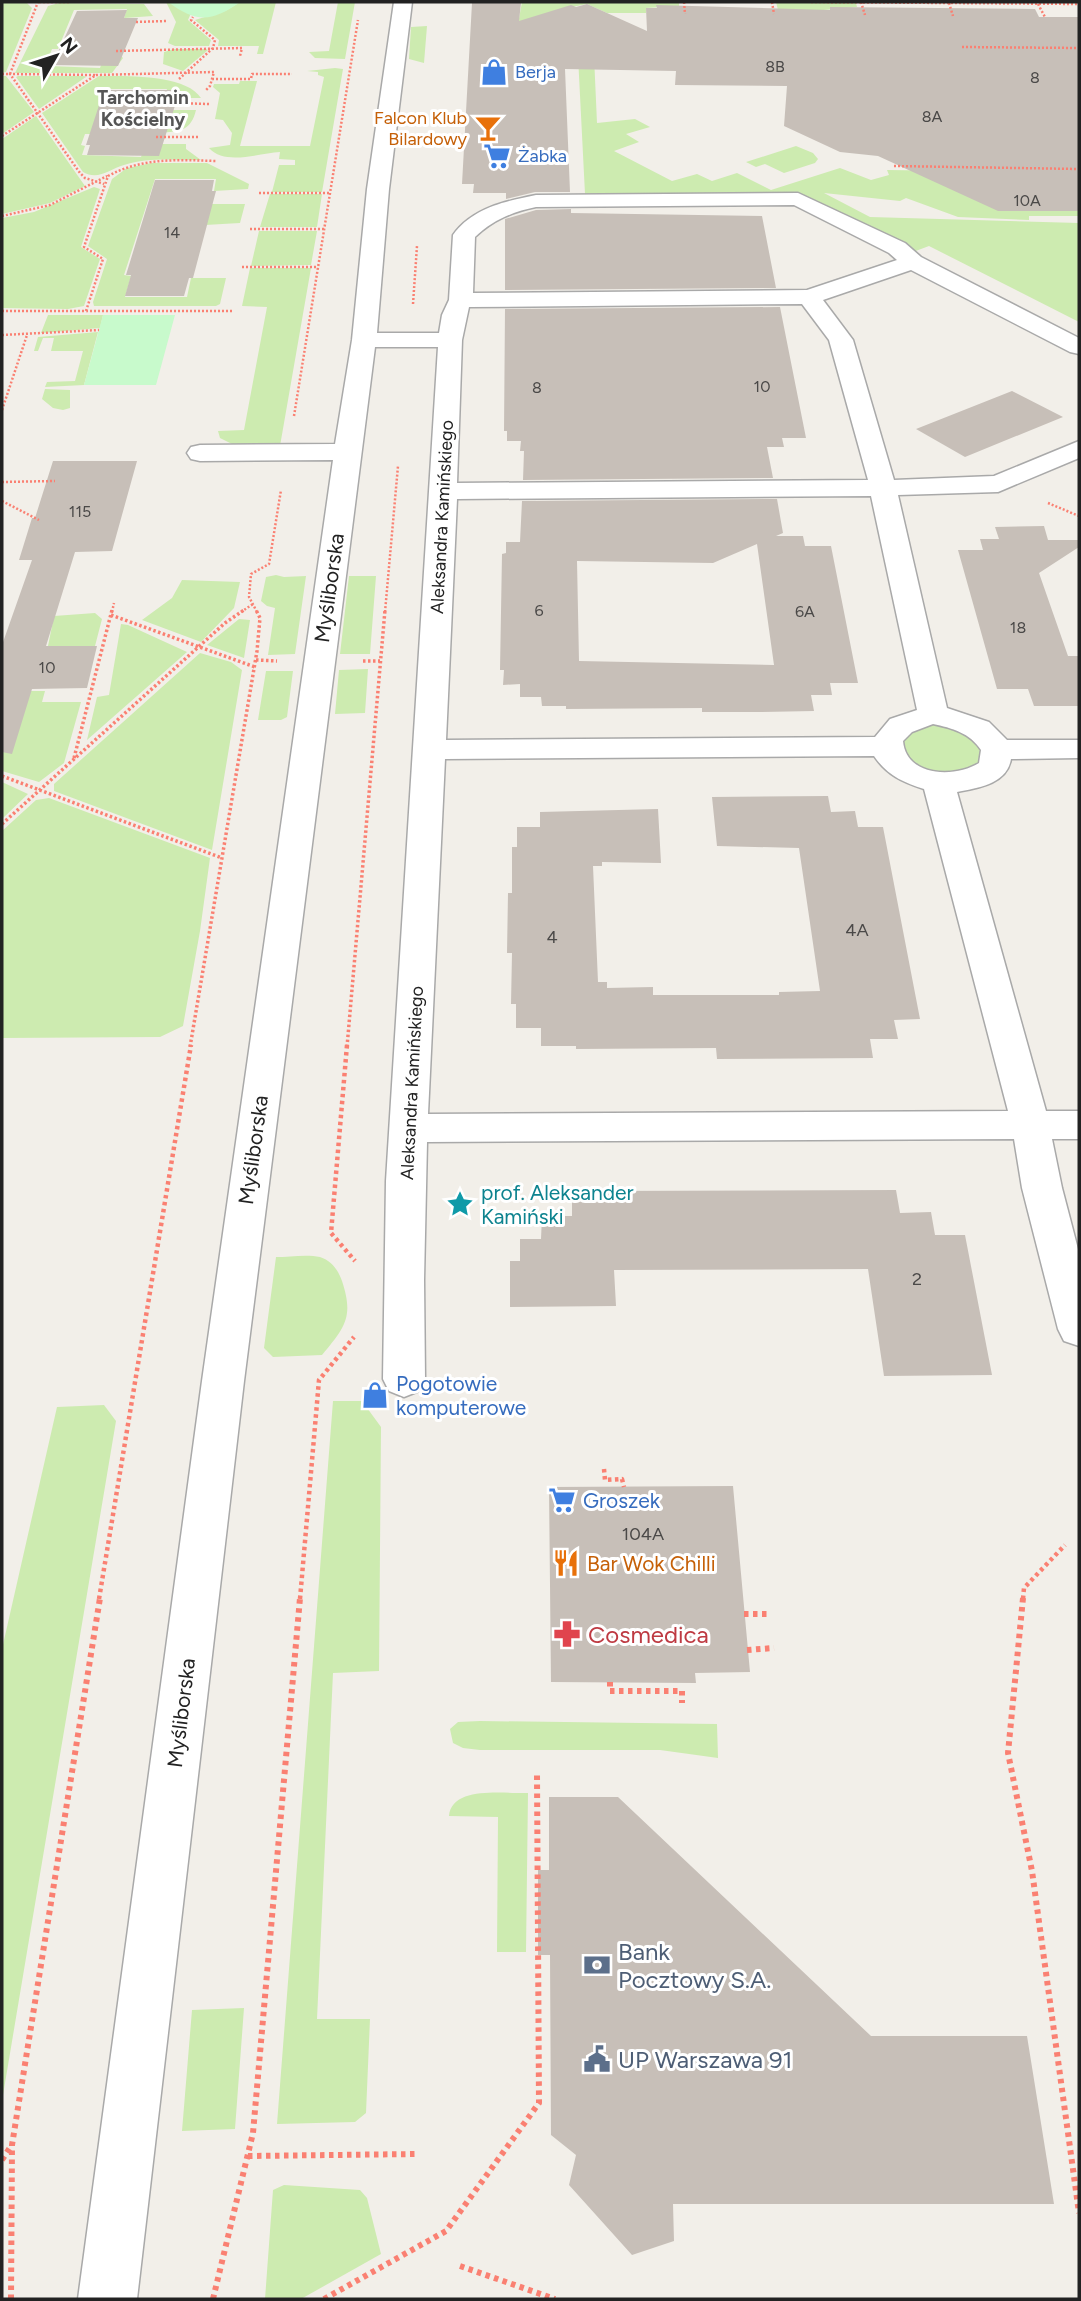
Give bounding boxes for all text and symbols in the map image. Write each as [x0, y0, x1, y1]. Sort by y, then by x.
north arrow [21, 21, 91, 91]
text: N [55, 33, 82, 59]
shop icon: Berja [479, 57, 509, 87]
house number: 8B [765, 57, 785, 76]
place label: Berja [515, 61, 556, 83]
house number: 8 [1030, 68, 1040, 87]
district label: Tarchomin Kościelny [97, 86, 189, 131]
place label: Falcon Klub Bilardowy [374, 107, 468, 150]
house number: 8A [922, 107, 942, 126]
bar icon: Falcon Klub Bilardowy [473, 113, 503, 143]
supermarket icon: Żabka [482, 141, 512, 171]
place label: Żabka [518, 145, 567, 167]
house number: 10A [1013, 191, 1041, 210]
house number: 14 [164, 223, 180, 242]
house number: 10 [754, 377, 770, 396]
house number: 8 [532, 378, 542, 397]
street label: Aleksandra Kamińskiego [426, 419, 458, 615]
house number: 115 [69, 502, 91, 521]
street label: Myśliborska [309, 532, 349, 644]
house number: 6 [534, 601, 544, 620]
house number: 6A [795, 602, 815, 621]
house number: 18 [1010, 618, 1026, 637]
house number: 10 [39, 658, 55, 677]
house number: 4A [845, 919, 869, 941]
house number: 4 [546, 926, 558, 948]
street label: Aleksandra Kamińskiego [396, 985, 428, 1181]
street label: Myśliborska [233, 1094, 273, 1206]
place label: prof. Aleksander Kamiński [481, 1180, 634, 1229]
place icon: prof. Aleksander Kamiński [445, 1189, 475, 1219]
house number: 2 [912, 1268, 922, 1290]
place label: Pogotowie komputerowe [396, 1371, 526, 1420]
shop icon: Pogotowie komputerowe [360, 1380, 390, 1410]
supermarket icon: Groszek [547, 1485, 577, 1515]
place label: Groszek [583, 1488, 661, 1513]
house number: 104A [622, 1523, 664, 1545]
restaurant icon: Bar Wok Chilli [551, 1548, 581, 1578]
place label: Bar Wok Chilli [587, 1551, 716, 1576]
pharmacy icon: Cosmedica [552, 1619, 582, 1649]
place label: Cosmedica [588, 1620, 709, 1649]
street label: Myśliborska [162, 1657, 200, 1769]
place label: Bank Pocztowy S.A. [618, 1937, 771, 1994]
bank icon: Bank Pocztowy S.A. [582, 1950, 612, 1980]
public building icon: UP Warszawa 91 [582, 2044, 612, 2074]
place label: UP Warszawa 91 [618, 2045, 792, 2074]

